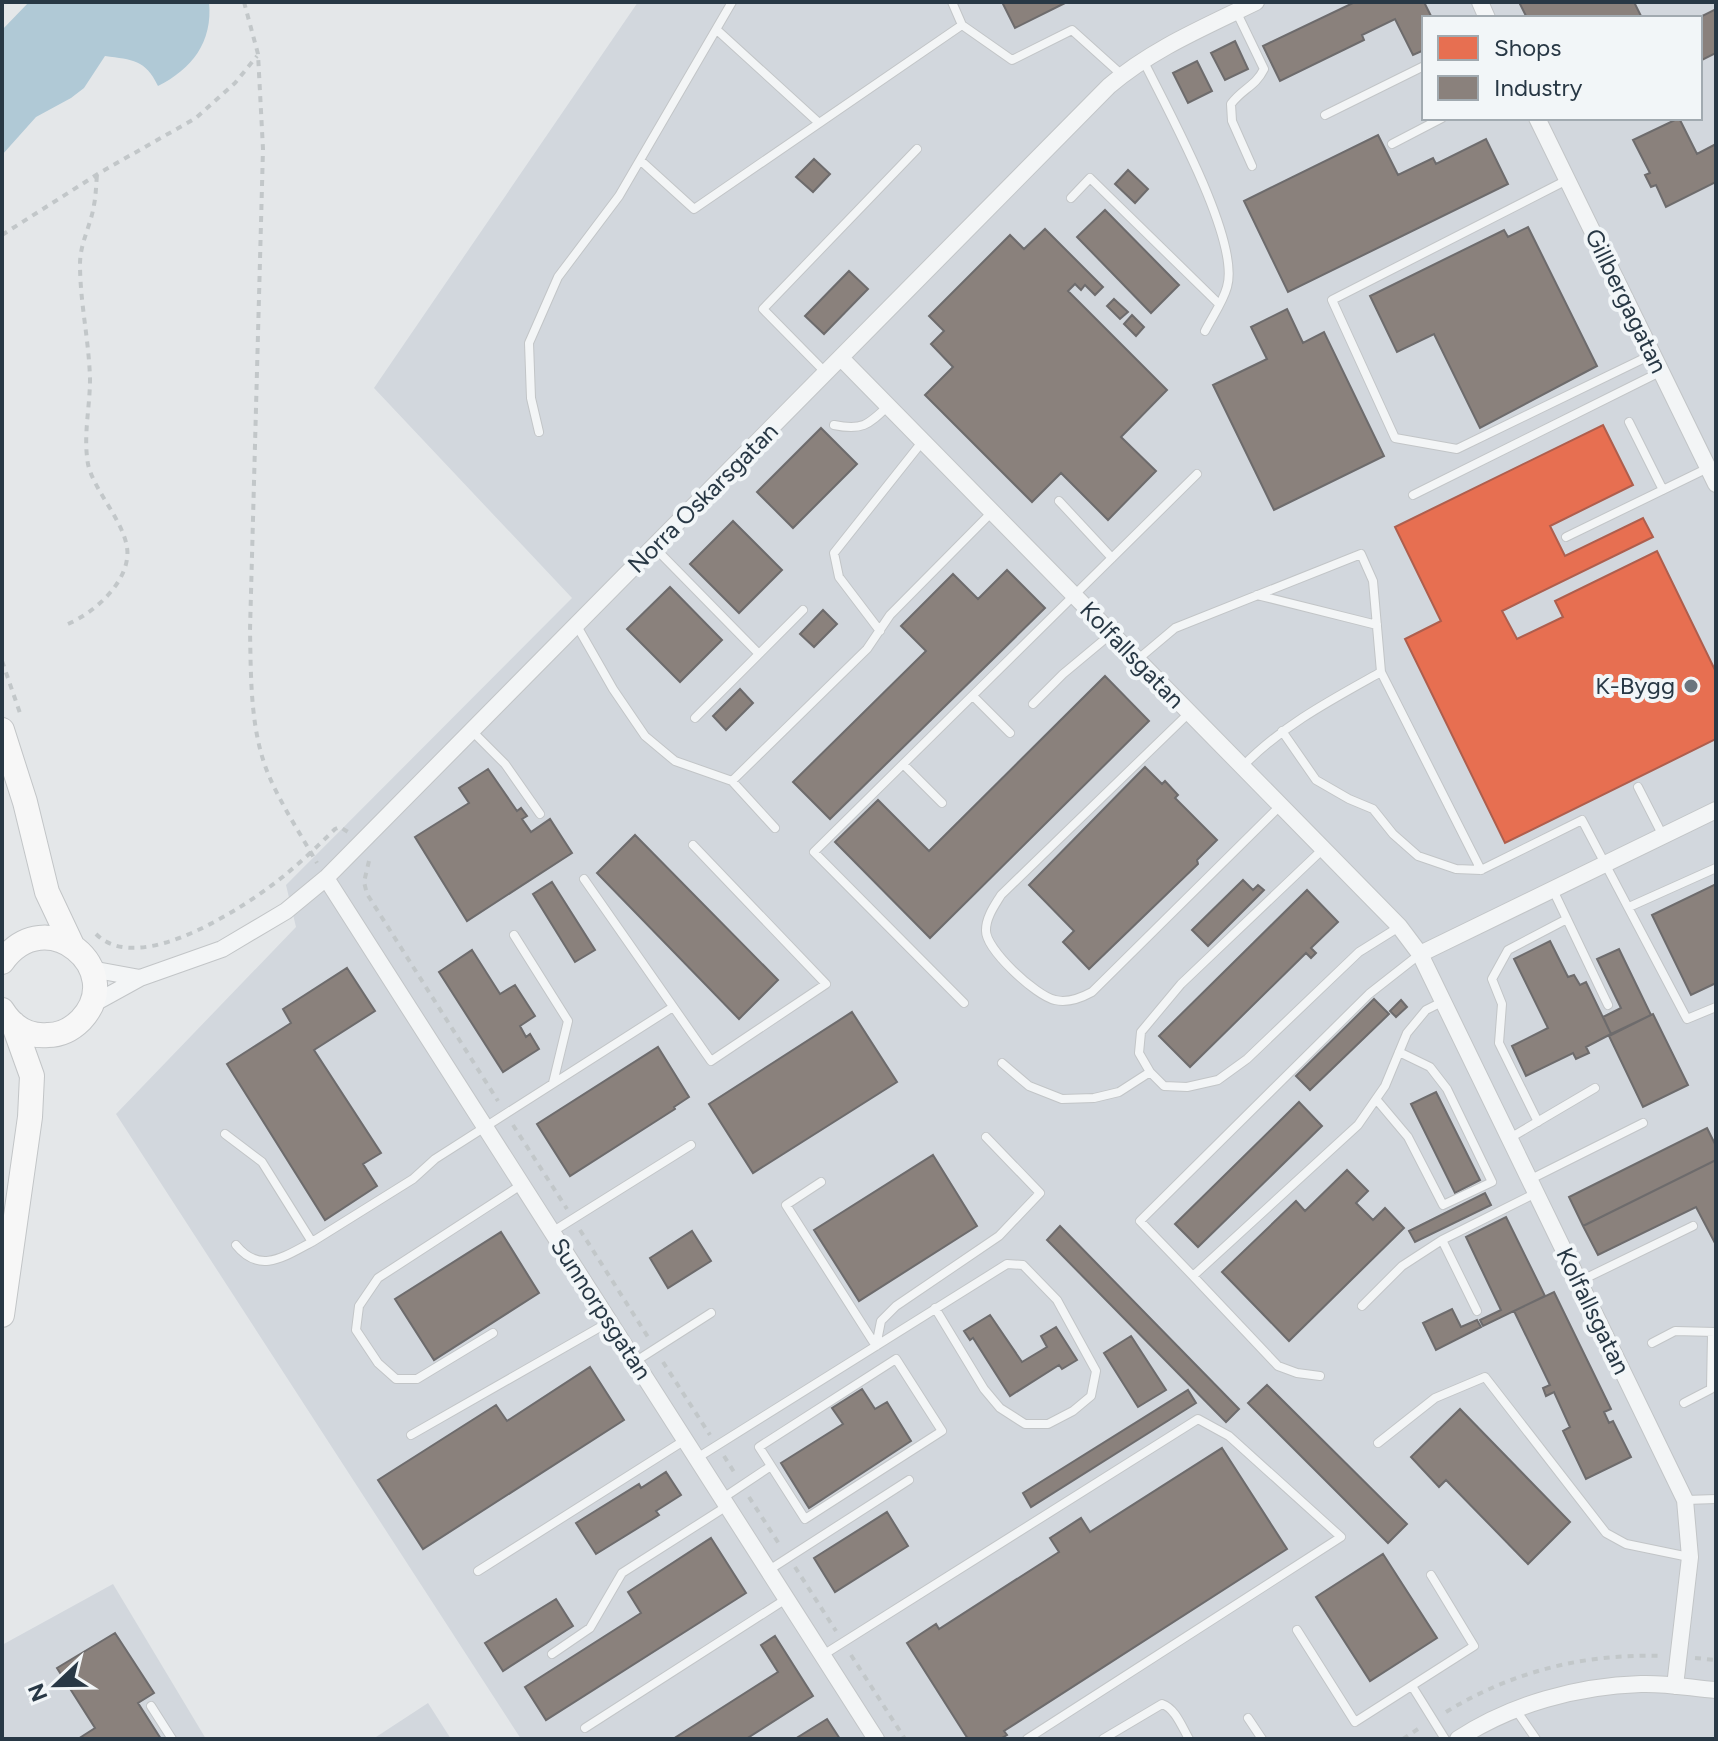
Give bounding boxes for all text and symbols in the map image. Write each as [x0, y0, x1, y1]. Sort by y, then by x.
legend [1422, 16, 1702, 120]
text: Shops [1494, 33, 1561, 62]
text: Industry [1494, 73, 1583, 102]
street label: Gillbergagatan [1579, 224, 1674, 378]
street label: Norra Oskarsgatan [621, 416, 784, 579]
street label: Kolfallsgatan [1074, 595, 1191, 714]
place label: K-Bygg [1595, 671, 1675, 700]
marker: K-Bygg [1682, 677, 1700, 695]
street label: Sunnorpsgatan [545, 1232, 658, 1385]
street label: Kolfallsgatan [1550, 1243, 1637, 1379]
north arrow [16, 1645, 96, 1725]
text: N [22, 1679, 54, 1705]

